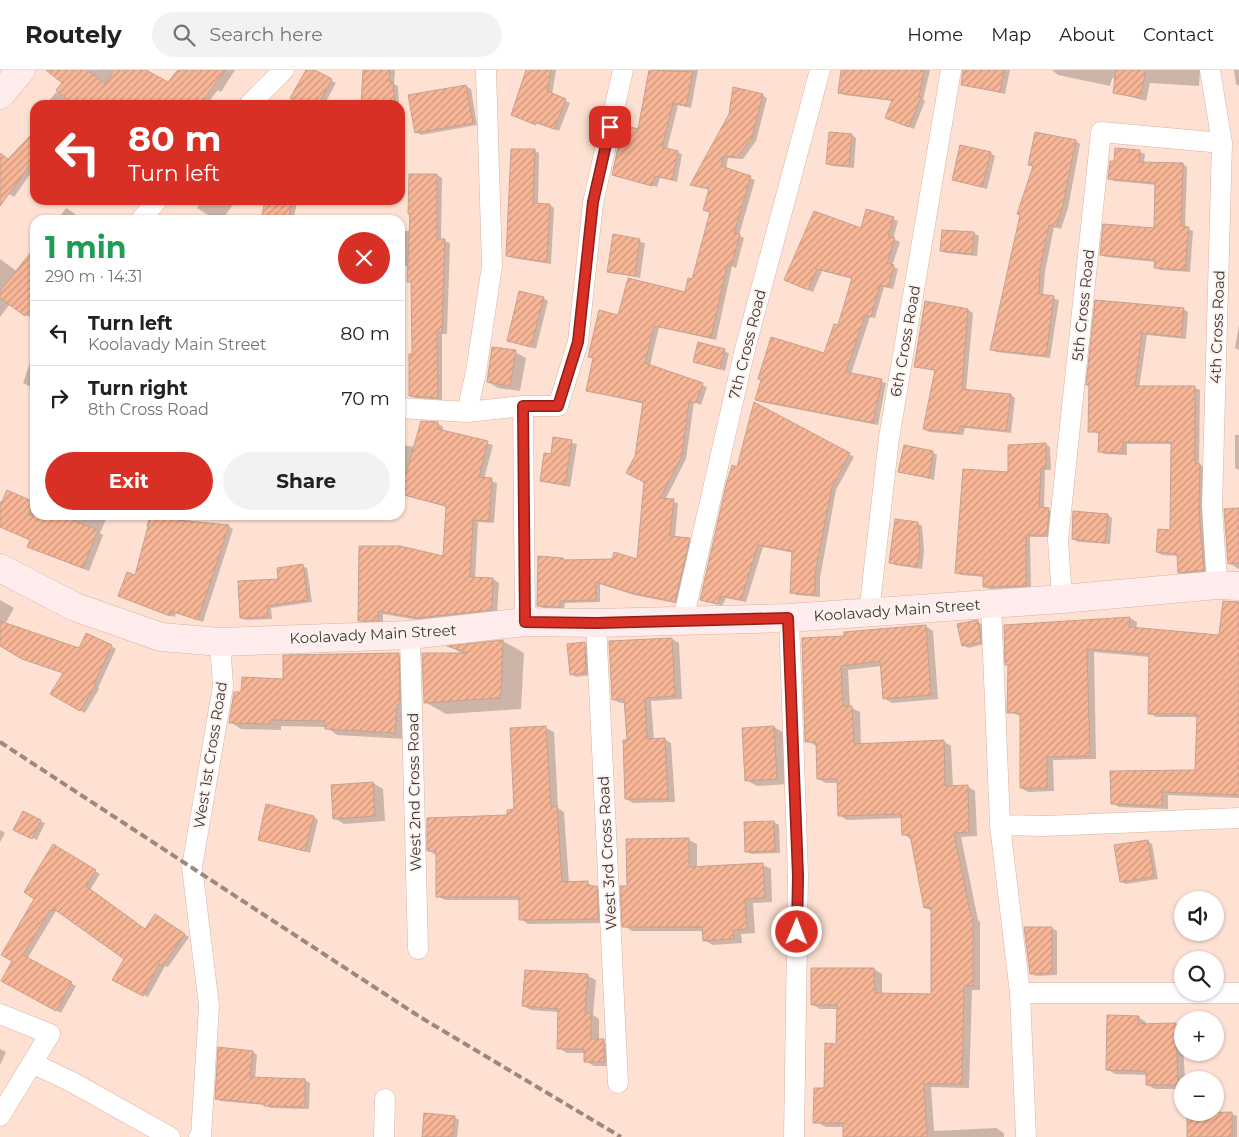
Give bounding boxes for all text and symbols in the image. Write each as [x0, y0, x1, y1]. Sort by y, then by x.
search box [152, 12, 502, 57]
text: Routely [25, 20, 122, 49]
icon: search [170, 21, 198, 49]
text: Search here [210, 23, 323, 46]
text: Home [907, 24, 963, 46]
text: Map [991, 24, 1031, 46]
text: About [1059, 24, 1115, 46]
text: Contact [1143, 24, 1214, 46]
pin [589, 106, 631, 148]
icon: arrive [596, 113, 624, 141]
text: 80 m [128, 117, 222, 160]
icon: left [45, 120, 110, 185]
text: Turn left [128, 160, 220, 187]
text: 1 min [45, 229, 126, 266]
button: close [338, 232, 390, 284]
street label: 5th Cross Road [1068, 248, 1098, 362]
text: 290 m · 14:31 [45, 267, 143, 286]
street label: 4th Cross Road [1206, 270, 1228, 384]
street label: 6th Cross Road [886, 284, 924, 398]
street label: 7th Cross Road [724, 287, 770, 401]
text: Turn left [88, 312, 173, 335]
icon: left [45, 319, 73, 347]
text: 80 m [340, 322, 390, 345]
text: Koolavady Main Street [88, 335, 267, 354]
text: Turn right [88, 377, 188, 400]
icon: right [45, 384, 73, 412]
text: 70 m [341, 387, 390, 410]
text: 8th Cross Road [88, 400, 209, 419]
button: Exit [45, 452, 213, 510]
button: Share [223, 452, 390, 510]
street label: Koolavady Main Street [813, 595, 981, 625]
street label: Koolavady Main Street [289, 620, 457, 648]
street label: West 1st Cross Road [189, 680, 231, 830]
street label: West 2nd Cross Road [403, 713, 425, 871]
street label: West 3rd Cross Road [593, 775, 621, 931]
map controls [1174, 891, 1224, 1121]
button: sound [1174, 891, 1224, 941]
position arrow [770, 905, 822, 957]
button: search [1174, 951, 1224, 1001]
button: + [1174, 1011, 1224, 1061]
button: − [1174, 1071, 1224, 1121]

